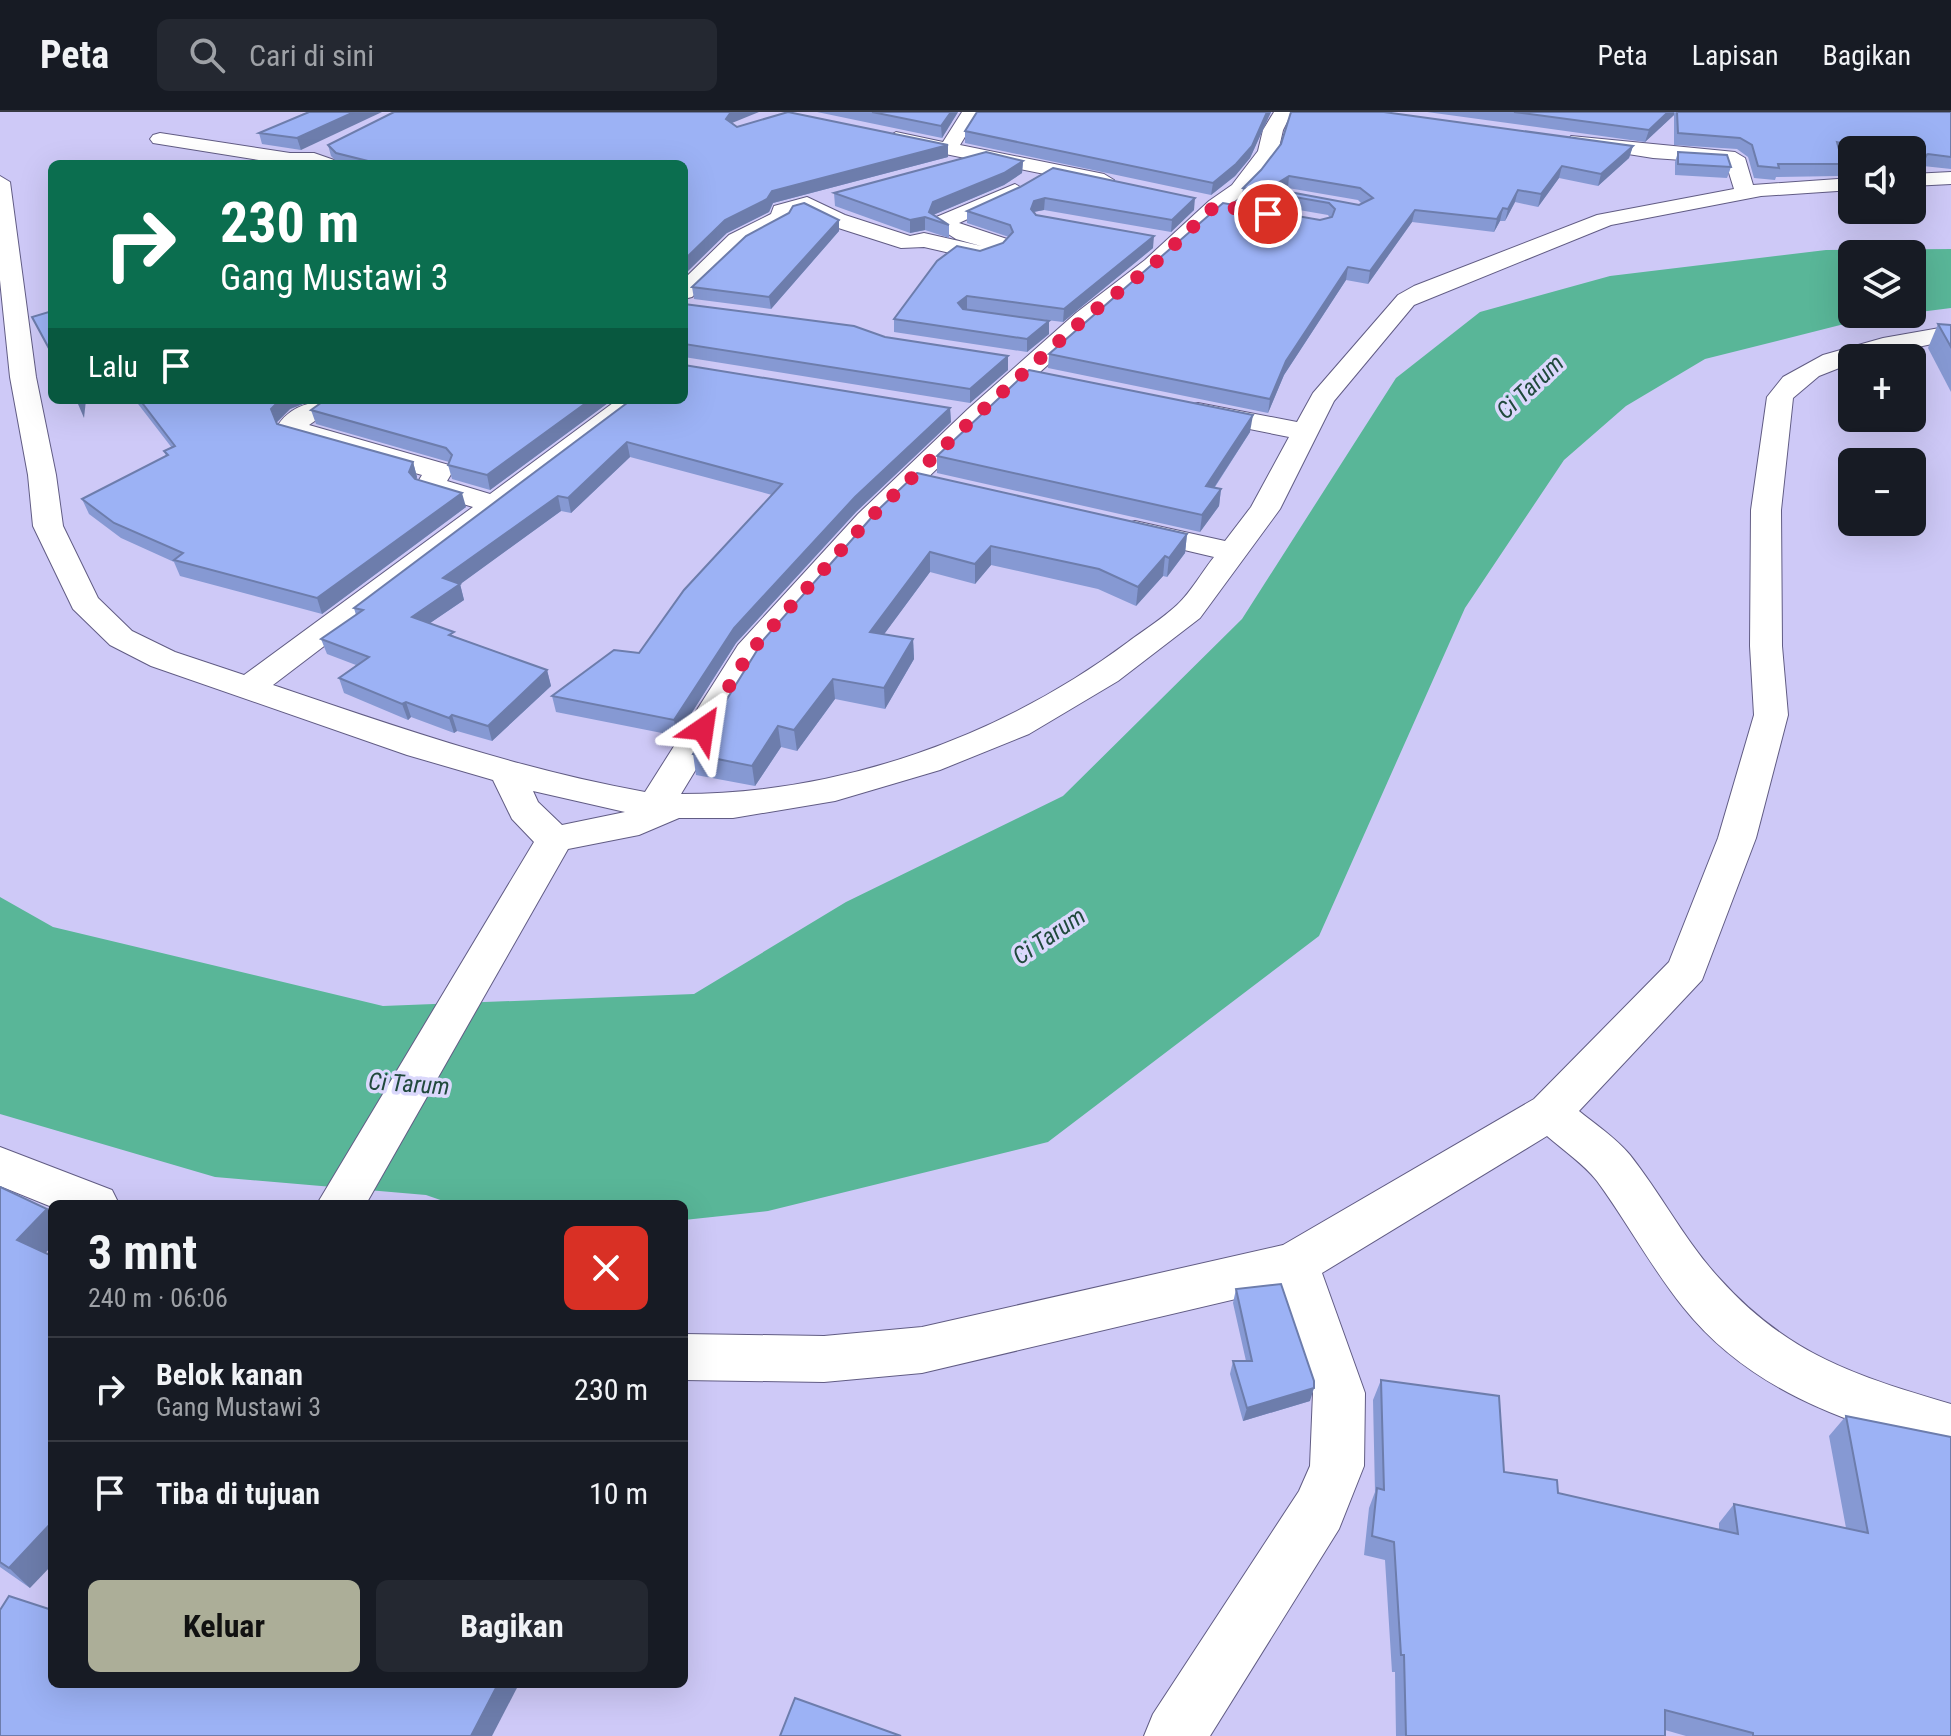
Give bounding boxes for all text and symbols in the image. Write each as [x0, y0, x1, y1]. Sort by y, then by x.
search box [157, 19, 717, 91]
text: Peta [40, 33, 109, 77]
icon: search [185, 33, 229, 77]
text: Cari di sini [249, 38, 374, 73]
text: Peta [1598, 39, 1648, 72]
text: Lapisan [1692, 39, 1778, 72]
text: Bagikan [1822, 39, 1911, 72]
map controls [1838, 136, 1926, 536]
button: sound [1838, 136, 1926, 224]
pin [1234, 180, 1302, 248]
text: 230 m [220, 190, 359, 256]
icon: right [88, 192, 192, 296]
icon: arrive [1246, 192, 1290, 236]
button: layers [1838, 240, 1926, 328]
text: Gang Mustawi 3 [220, 257, 449, 299]
icon: arrive [154, 344, 198, 388]
button: + [1838, 344, 1926, 432]
text: Lalu [88, 349, 138, 384]
water label: Ci Tarum [1491, 349, 1569, 425]
button: − [1838, 448, 1926, 536]
position arrow [661, 687, 745, 771]
water label: Ci Tarum [1007, 902, 1091, 970]
water label: Ci Tarum [367, 1067, 451, 1101]
text: 3 mnt [88, 1224, 197, 1281]
button: close [564, 1226, 648, 1310]
text: 240 m · 06:06 [88, 1283, 228, 1313]
text: Belok kanan [156, 1357, 303, 1392]
icon: right [88, 1367, 132, 1411]
text: 230 m [574, 1372, 648, 1407]
text: Gang Mustawi 3 [156, 1392, 321, 1422]
icon: arrive [88, 1471, 132, 1515]
text: Tiba di tujuan [156, 1476, 320, 1511]
text: 10 m [589, 1476, 648, 1511]
button: Keluar [88, 1580, 360, 1672]
button: Bagikan [376, 1580, 648, 1672]

